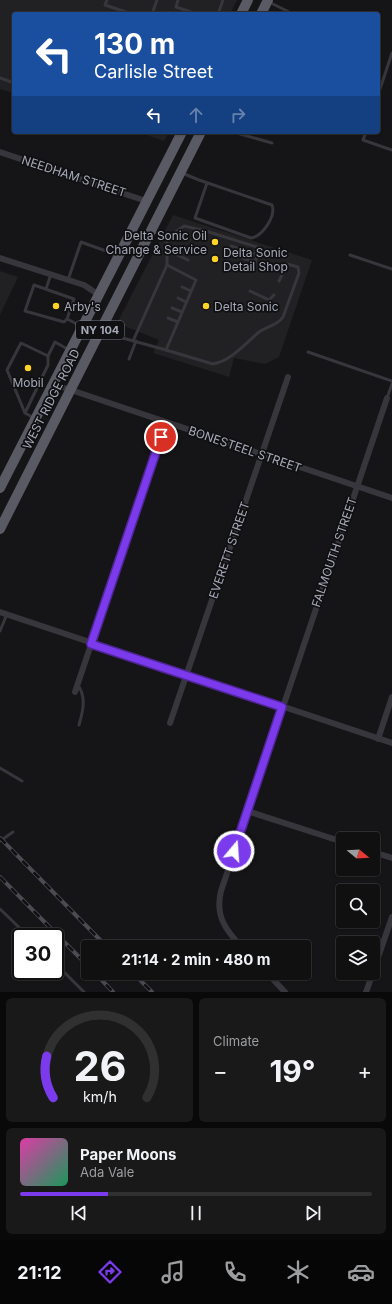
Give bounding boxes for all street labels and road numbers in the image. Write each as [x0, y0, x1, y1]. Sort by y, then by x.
street label: NEEDHAM STREET [20, 152, 128, 200]
road number: NY 104 [76, 321, 124, 339]
street label: WEST RIDGE ROAD [19, 346, 83, 452]
street label: BONESTEEL STREET [186, 423, 304, 475]
street label: FALMOUTH STREET [308, 495, 360, 609]
street label: EVERETT STREET [205, 499, 253, 601]

